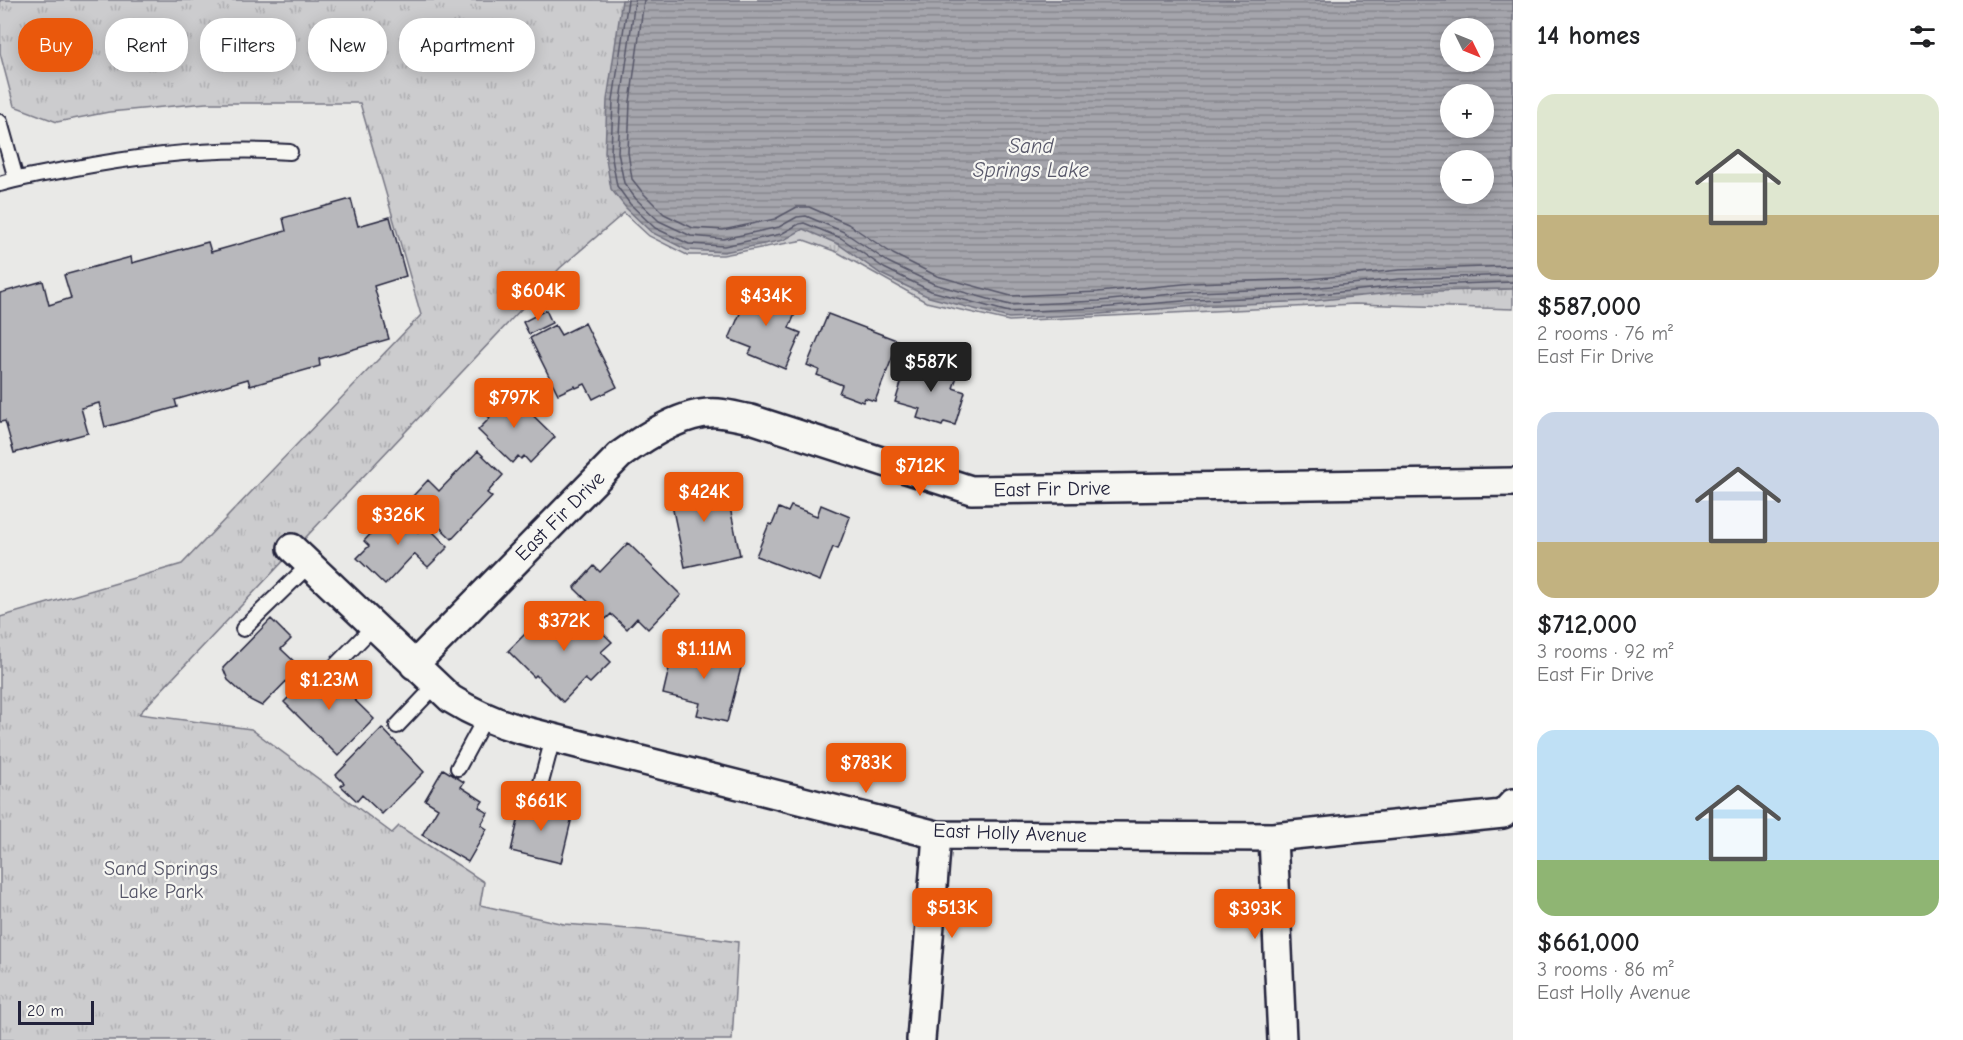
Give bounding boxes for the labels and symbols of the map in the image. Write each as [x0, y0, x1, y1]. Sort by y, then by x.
north arrow [1440, 18, 1494, 72]
water label: Sand Springs Lake [973, 134, 1089, 182]
pin: $604K [496, 271, 580, 322]
pin: $434K [724, 276, 808, 327]
pin: $587K [889, 342, 973, 393]
pin: $797K [472, 378, 556, 429]
pin: $712K [878, 446, 962, 497]
street label: East Fir Drive [511, 467, 609, 565]
pin: $424K [662, 472, 746, 523]
street label: East Fir Drive [993, 476, 1111, 502]
pin: $326K [356, 495, 440, 546]
pin: $372K [522, 601, 606, 652]
pin: $1.11M [655, 629, 753, 680]
pin: $1.23M [280, 660, 378, 711]
pin: $783K [824, 743, 908, 794]
pin: $661K [499, 781, 583, 832]
street label: East Holly Avenue [933, 819, 1087, 847]
park label: Sand Springs Lake Park [104, 857, 218, 903]
pin: $513K [910, 888, 994, 939]
pin: $393K [1213, 889, 1297, 940]
scale bar [18, 998, 94, 1026]

